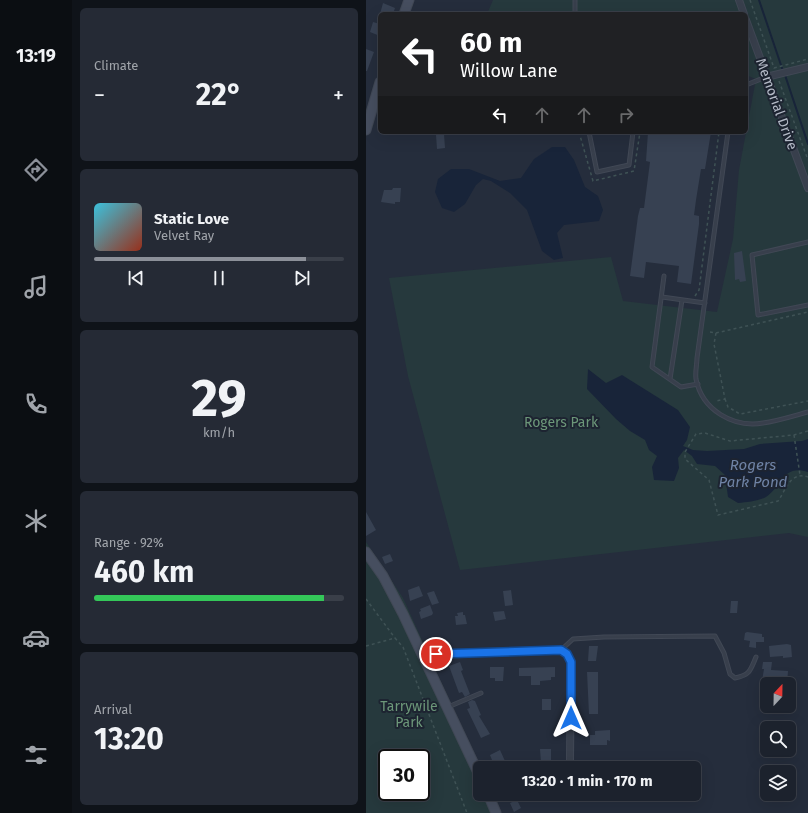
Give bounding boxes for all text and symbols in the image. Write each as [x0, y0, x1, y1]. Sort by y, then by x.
text: 60 m [460, 26, 522, 59]
icon: left [394, 28, 446, 80]
text: 13:19 [16, 45, 56, 67]
street label: Memorial Drive [752, 56, 801, 152]
text: Climate [94, 58, 138, 73]
text: Willow Lane [460, 60, 558, 82]
text: 22° [196, 77, 242, 113]
text: − [94, 82, 105, 109]
text: + [333, 82, 344, 109]
icon: left [489, 104, 511, 126]
icon: ahead [531, 104, 553, 126]
icon: ahead [573, 104, 595, 126]
icon: right [615, 104, 637, 126]
icon: directions [22, 156, 50, 184]
text: Static Love [154, 210, 229, 228]
text: Velvet Ray [154, 228, 214, 243]
icon: previous [125, 267, 147, 289]
icon: pause [208, 267, 230, 289]
icon: next [291, 267, 313, 289]
icon: music [22, 273, 50, 301]
text: 29 [191, 367, 247, 430]
icon: phone [22, 390, 50, 418]
park label: Rogers Park [524, 414, 599, 431]
text: km/h [203, 425, 235, 440]
water label: Rogers Park Pond [719, 456, 788, 491]
icon: climate [22, 507, 50, 535]
text: Range · 92% [94, 535, 164, 550]
text: 460 km [94, 554, 194, 590]
icon: car [22, 624, 50, 652]
pin [419, 637, 453, 671]
icon: arrive [425, 643, 447, 665]
north arrow [760, 677, 796, 713]
map controls [760, 677, 796, 801]
position arrow [550, 697, 592, 739]
park label: Tarrywile Park [380, 698, 438, 731]
text: Arrival [94, 702, 132, 717]
text: 13:20 [94, 721, 164, 757]
button: search [760, 721, 796, 757]
icon: filters [22, 741, 50, 769]
speed limit sign: 30 [378, 749, 430, 801]
button: layers [760, 765, 796, 801]
text: 13:20 · 1 min · 170 m [521, 772, 653, 790]

